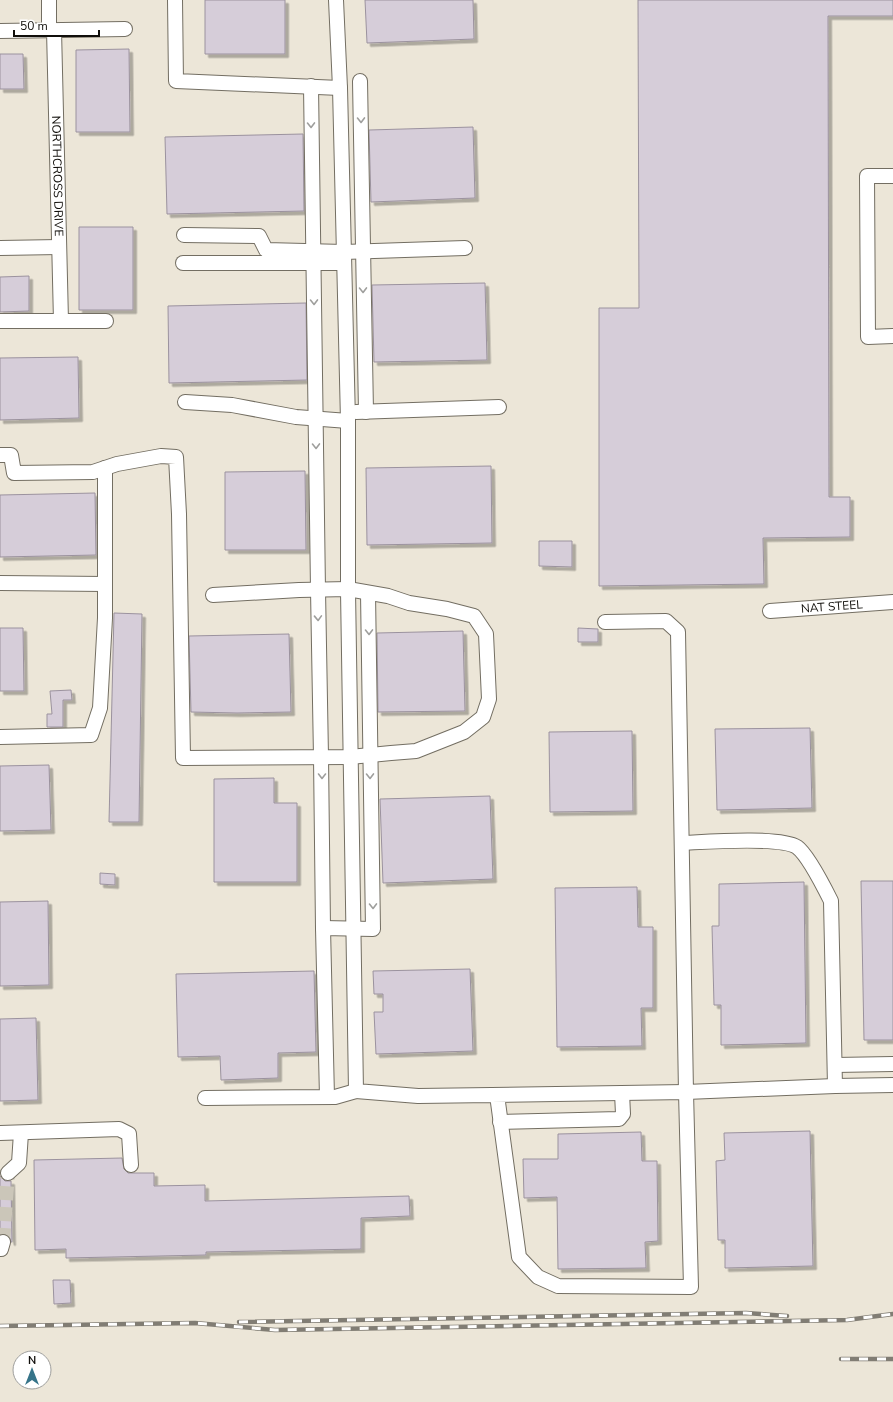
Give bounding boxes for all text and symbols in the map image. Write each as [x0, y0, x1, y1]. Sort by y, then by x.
scale bar [14, 12, 99, 38]
text: 50 m [20, 18, 48, 34]
street label: NORTHCROSS DRIVE [48, 115, 67, 236]
one-way arrow [356, 117, 365, 123]
one-way arrow [307, 122, 315, 128]
one-way arrow [359, 287, 367, 293]
one-way arrow [309, 299, 318, 305]
one-way arrow [312, 443, 320, 449]
street label: NAT STEEL [800, 596, 864, 617]
one-way arrow [314, 615, 323, 621]
one-way arrow [365, 629, 373, 635]
one-way arrow [318, 773, 326, 779]
one-way arrow [366, 773, 374, 779]
one-way arrow [369, 903, 377, 909]
north arrow [12, 1350, 52, 1390]
text: N [28, 1353, 36, 1368]

